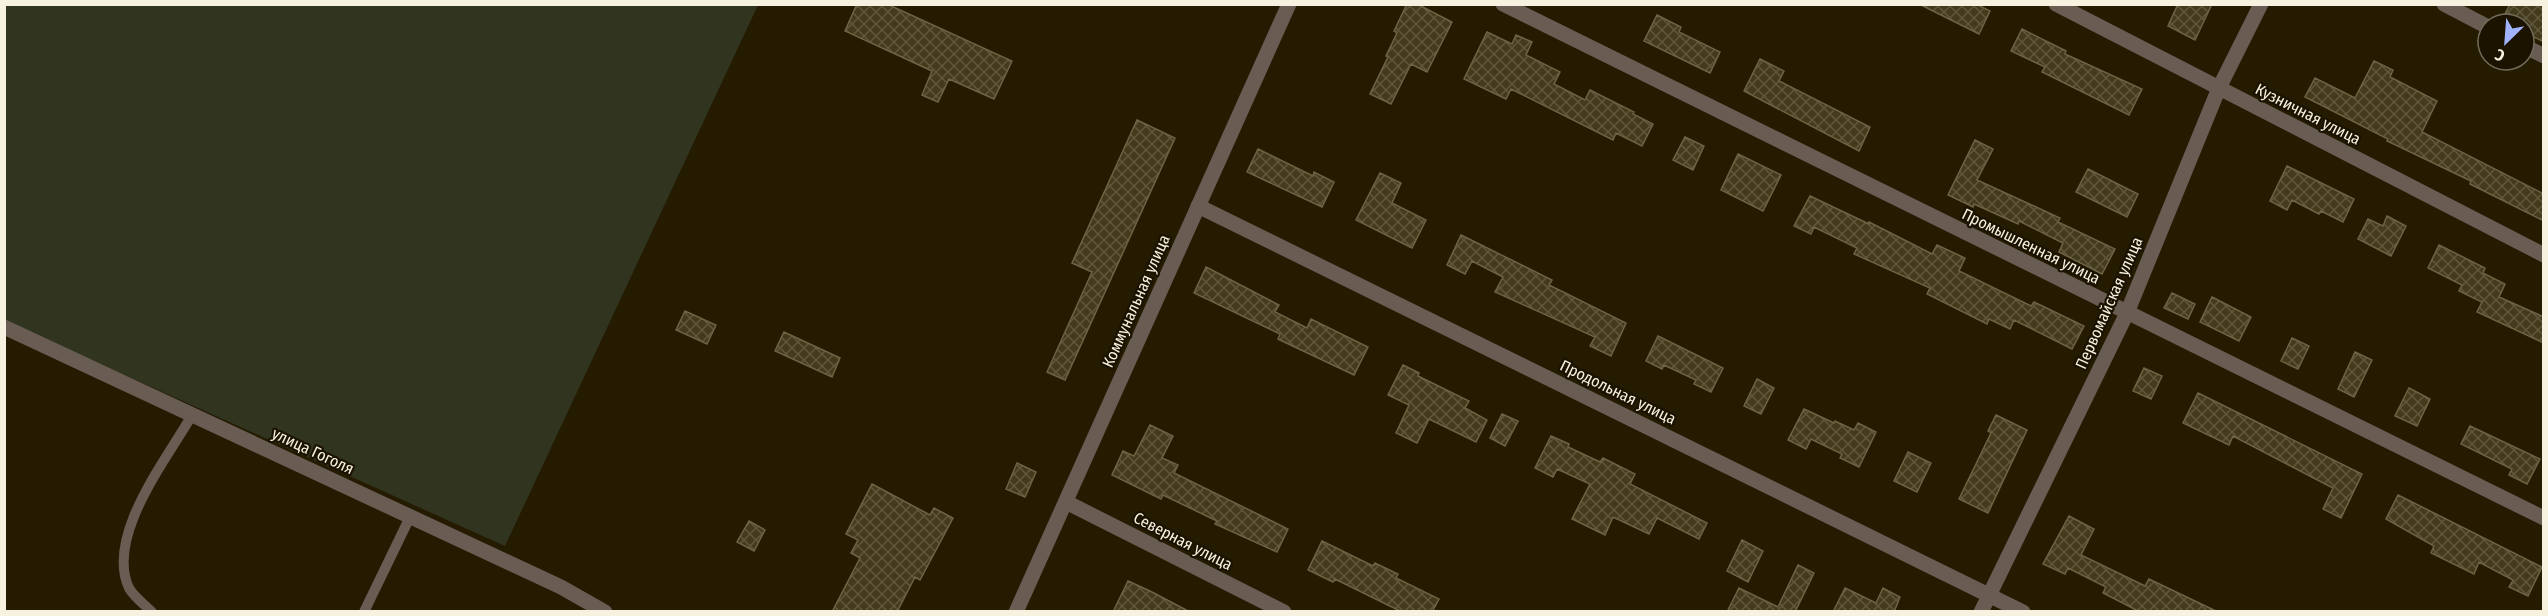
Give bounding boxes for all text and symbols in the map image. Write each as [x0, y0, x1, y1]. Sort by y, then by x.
north arrow [2476, 12, 2536, 72]
text: С [2492, 45, 2508, 66]
street label: Кузничная улица [2252, 79, 2364, 149]
street label: Промышленная улица [1959, 204, 2103, 288]
street label: Коммунальная улица [1098, 231, 1174, 370]
street label: Первомайская улица [2071, 234, 2147, 372]
street label: Продольная улица [1557, 356, 1679, 428]
street label: улица Гоголя [269, 424, 357, 478]
street label: Северная улица [1130, 508, 1236, 574]

